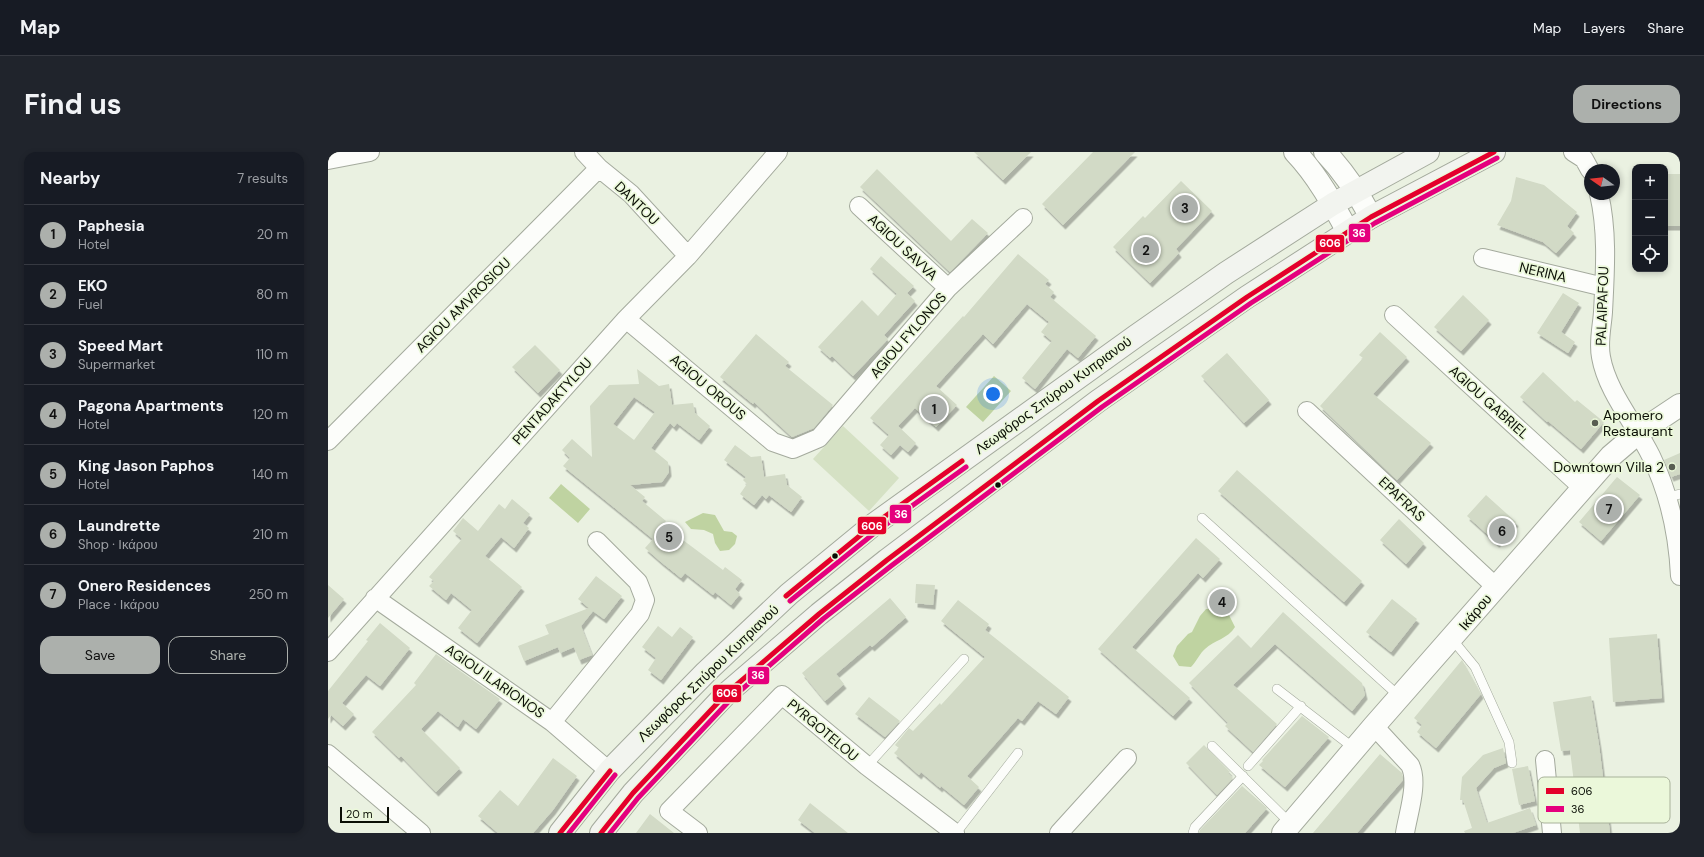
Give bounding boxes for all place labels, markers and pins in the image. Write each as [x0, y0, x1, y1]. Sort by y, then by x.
pin: 3 [1172, 193, 1198, 223]
pin: 2 [1133, 235, 1159, 265]
pin: 1 [921, 394, 947, 424]
place label: Apomero Restaurant [1603, 406, 1673, 440]
marker: Apomero Restaurant [1590, 418, 1600, 428]
place label: Downtown Villa 2 [1553, 458, 1664, 476]
marker: Downtown Villa 2 [1667, 462, 1677, 472]
unlabelled marker [993, 480, 1003, 490]
pin: 7 [1596, 494, 1622, 524]
pin: 6 [1489, 516, 1515, 546]
pin: 5 [656, 522, 682, 552]
unlabelled marker [830, 551, 840, 561]
pin: 4 [1209, 587, 1235, 617]

